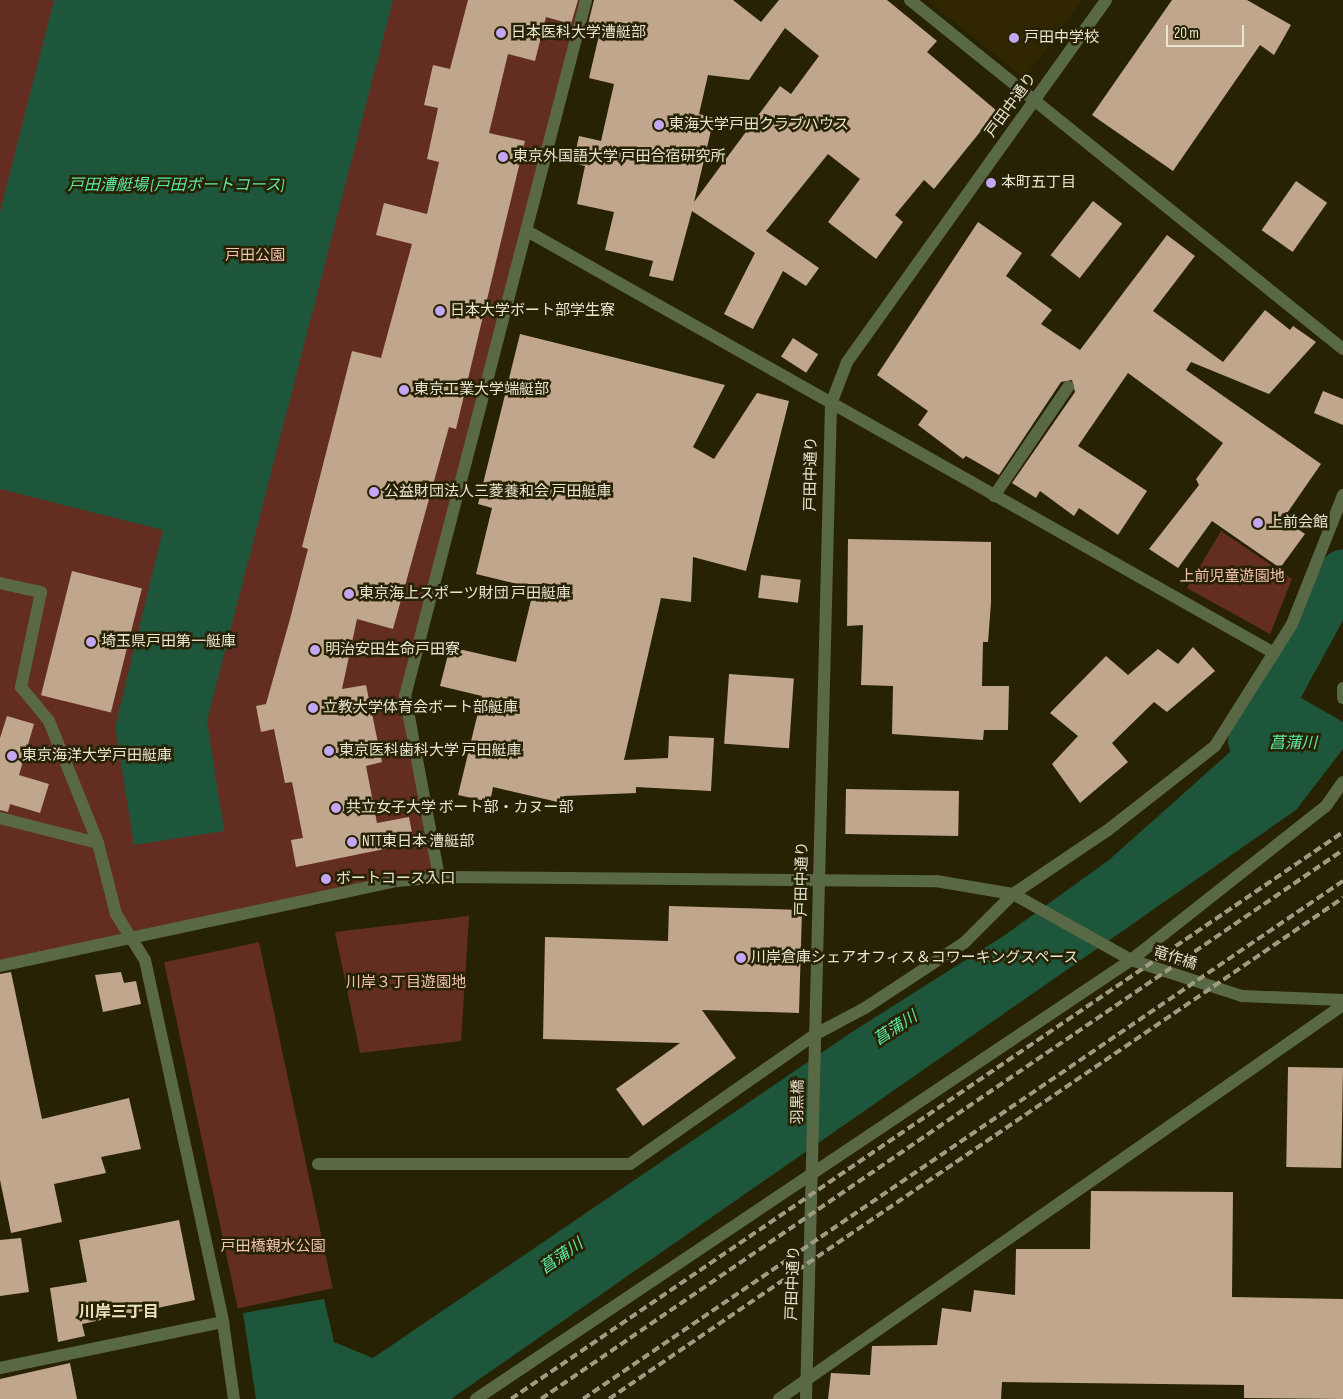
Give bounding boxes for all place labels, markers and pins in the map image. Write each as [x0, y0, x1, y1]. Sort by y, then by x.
place label: 日本医科大学漕艇部 [511, 24, 646, 42]
marker: 日本医科大学漕艇部 [495, 27, 507, 39]
place label: 戸田中学校 [1024, 29, 1099, 47]
marker: 戸田中学校 [1008, 32, 1020, 44]
place label: 東海大学戸田クラブハウス [669, 116, 849, 134]
marker: 東海大学戸田クラブハウス [653, 119, 665, 131]
place label: 東京外国語大学 戸田合宿研究所 [513, 148, 725, 166]
marker: 東京外国語大学 戸田合宿研究所 [497, 151, 509, 163]
place label: 本町五丁目 [1001, 174, 1076, 192]
marker: 本町五丁目 [985, 177, 997, 189]
place label: 日本大学ボート部学生寮 [450, 302, 615, 320]
marker: 日本大学ボート部学生寮 [434, 305, 446, 317]
place label: 東京工業大学端艇部 [414, 381, 549, 399]
marker: 東京工業大学端艇部 [398, 384, 410, 396]
place label: 公益財団法人三菱養和会 戸田艇庫 [384, 483, 611, 501]
marker: 公益財団法人三菱養和会 戸田艇庫 [368, 486, 380, 498]
place label: 上前会館 [1268, 514, 1328, 532]
marker: 上前会館 [1252, 517, 1264, 529]
place label: 東京海上スポーツ財団 戸田艇庫 [359, 585, 571, 603]
marker: 東京海上スポーツ財団 戸田艇庫 [343, 588, 355, 600]
place label: 埼玉県戸田第一艇庫 [101, 633, 236, 651]
marker: 埼玉県戸田第一艇庫 [85, 636, 97, 648]
place label: 明治安田生命戸田寮 [325, 641, 460, 659]
marker: 明治安田生命戸田寮 [309, 644, 321, 656]
place label: 立教大学体育会ボート部艇庫 [323, 699, 518, 717]
marker: 立教大学体育会ボート部艇庫 [307, 702, 319, 714]
place label: 東京医科歯科大学 戸田艇庫 [339, 742, 521, 760]
marker: 東京医科歯科大学 戸田艇庫 [323, 745, 335, 757]
place label: 東京海洋大学戸田艇庫 [22, 747, 172, 765]
marker: 東京海洋大学戸田艇庫 [6, 750, 18, 762]
place label: 共立女子大学 ボート部・カヌー部 [346, 799, 573, 817]
marker: 共立女子大学 ボート部・カヌー部 [330, 802, 342, 814]
place label: NTT東日本 漕艇部 [362, 833, 474, 851]
marker: NTT東日本 漕艇部 [346, 836, 358, 848]
place label: ボートコース入口 [336, 870, 456, 888]
marker: ボートコース入口 [320, 873, 332, 885]
place label: 川岸倉庫シェアオフィス＆コワーキングスペース [751, 949, 1081, 967]
marker: 川岸倉庫シェアオフィス＆コワーキングスペース [735, 952, 747, 964]

